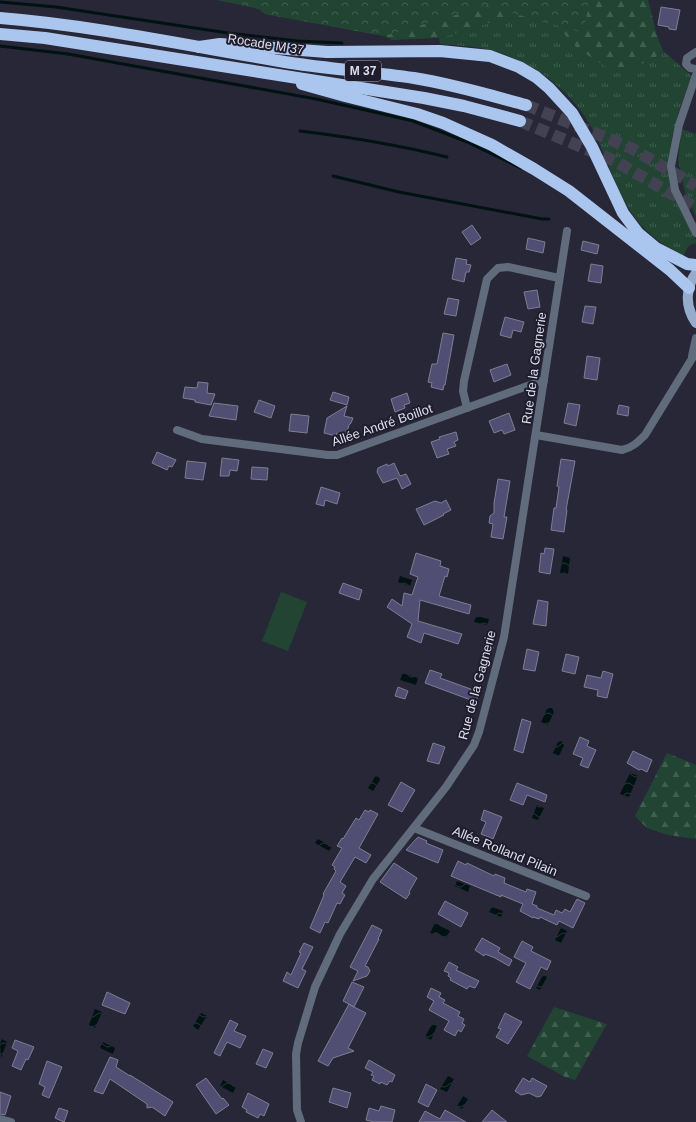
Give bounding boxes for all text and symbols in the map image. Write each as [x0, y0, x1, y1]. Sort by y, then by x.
street label: Rocade M 37 [227, 31, 305, 57]
road number: M 37 [345, 61, 381, 81]
street label: Rue de la Gagnerie [519, 311, 549, 425]
street label: Allée André Boillot [330, 401, 435, 449]
street label: Rue de la Gagnerie [455, 629, 499, 741]
street label: Allée Rolland Pilain [450, 823, 560, 879]

